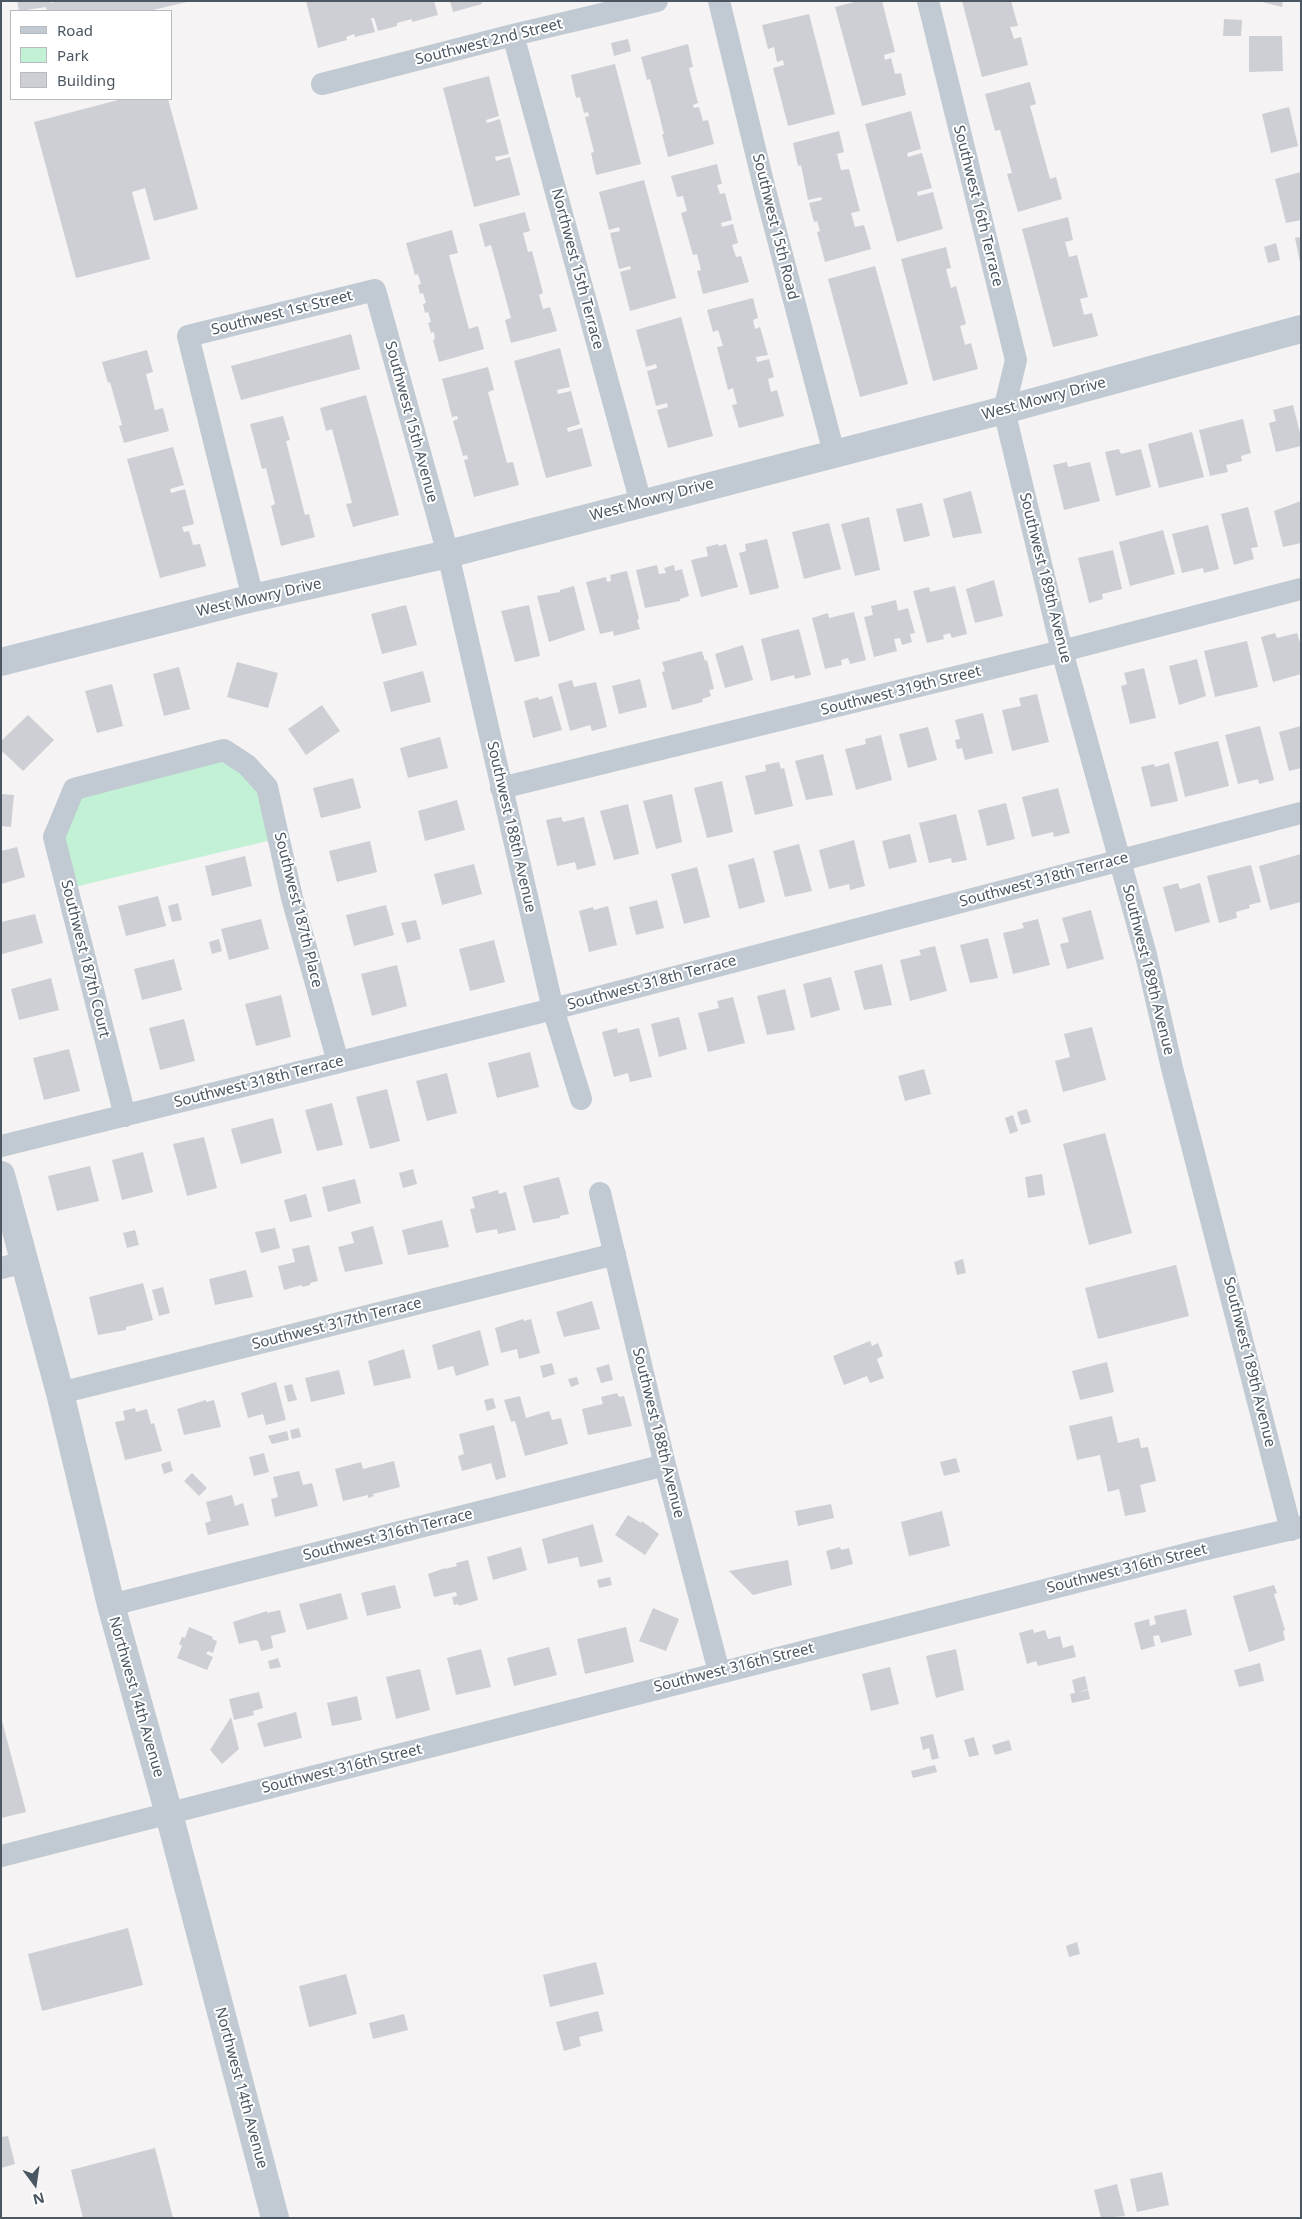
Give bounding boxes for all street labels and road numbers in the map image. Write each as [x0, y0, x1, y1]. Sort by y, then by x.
street label: Southwest 2nd Street [414, 15, 564, 69]
street label: Southwest 16th Terrace [949, 123, 1007, 289]
street label: Southwest 15th Road [748, 152, 802, 302]
street label: Northwest 15th Terrace [547, 187, 607, 351]
street label: Southwest 1st Street [209, 287, 355, 339]
street label: Southwest 15th Avenue [381, 339, 441, 505]
street label: West Mowry Drive [980, 374, 1108, 424]
street label: West Mowry Drive [588, 475, 716, 525]
street label: Southwest 189th Avenue [1015, 491, 1075, 665]
street label: West Mowry Drive [195, 575, 323, 621]
street label: Southwest 319th Street [819, 662, 983, 720]
street label: Southwest 188th Avenue [483, 740, 539, 914]
street label: Southwest 187th Place [270, 831, 326, 989]
street label: Southwest 318th Terrace [958, 849, 1130, 911]
street label: Southwest 187th Court [57, 878, 113, 1040]
street label: Southwest 189th Avenue [1118, 883, 1178, 1057]
street label: Southwest 318th Terrace [566, 952, 738, 1014]
street label: Southwest 318th Terrace [172, 1052, 346, 1112]
street label: Southwest 189th Avenue [1219, 1275, 1279, 1449]
street label: Southwest 317th Terrace [250, 1294, 424, 1354]
street label: Southwest 188th Avenue [628, 1346, 688, 1520]
street label: Southwest 316th Terrace [301, 1505, 475, 1565]
street label: Southwest 316th Street [1045, 1540, 1209, 1598]
street label: Northwest 14th Avenue [104, 1614, 168, 1780]
street label: Southwest 316th Street [652, 1639, 816, 1697]
street label: Southwest 316th Street [260, 1740, 424, 1798]
street label: Northwest 14th Avenue [211, 2005, 271, 2171]

